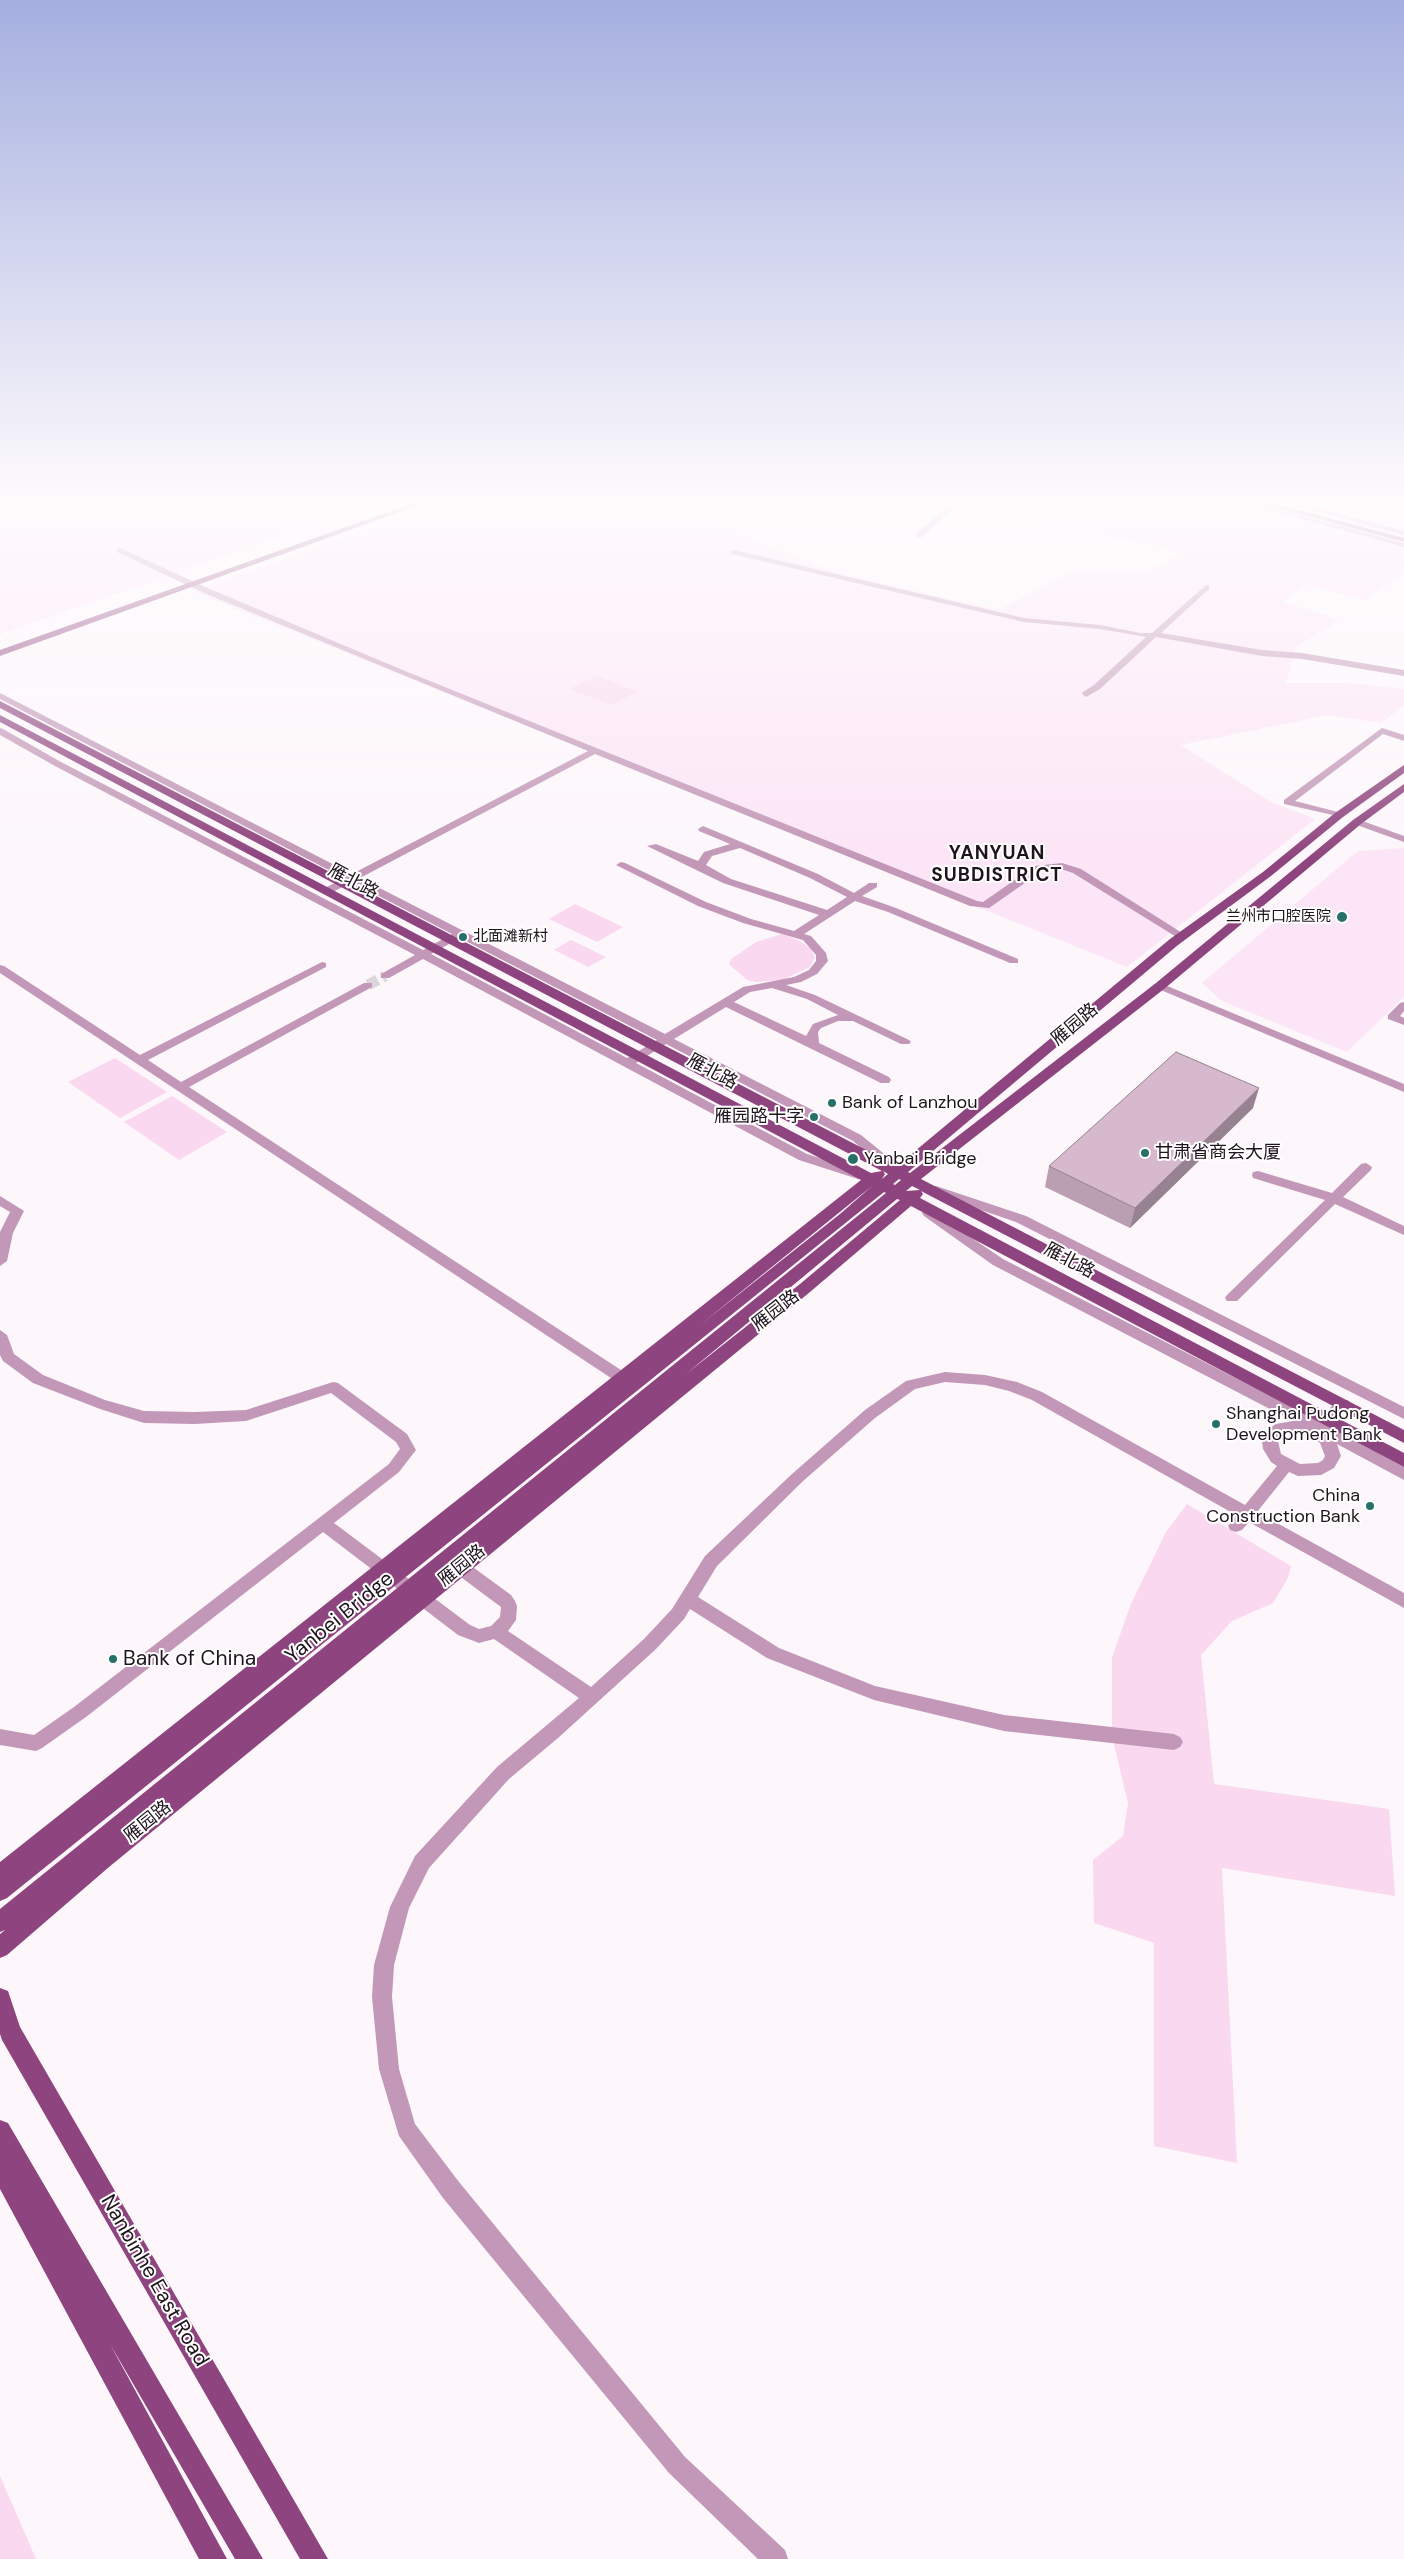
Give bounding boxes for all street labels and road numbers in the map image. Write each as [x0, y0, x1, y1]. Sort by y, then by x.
street label: 雁北路 [324, 860, 382, 904]
street label: 雁园路 [1047, 999, 1103, 1051]
street label: 雁北路 [683, 1050, 741, 1094]
street label: 雁北路 [1040, 1239, 1098, 1283]
street label: 雁园路 [748, 1286, 804, 1336]
street label: 雁园路 [434, 1541, 490, 1591]
street label: Yanbei Bridge [281, 1567, 399, 1669]
street label: 雁园路 [120, 1797, 176, 1847]
street label: Nanbinhe East Road [95, 2191, 213, 2371]

